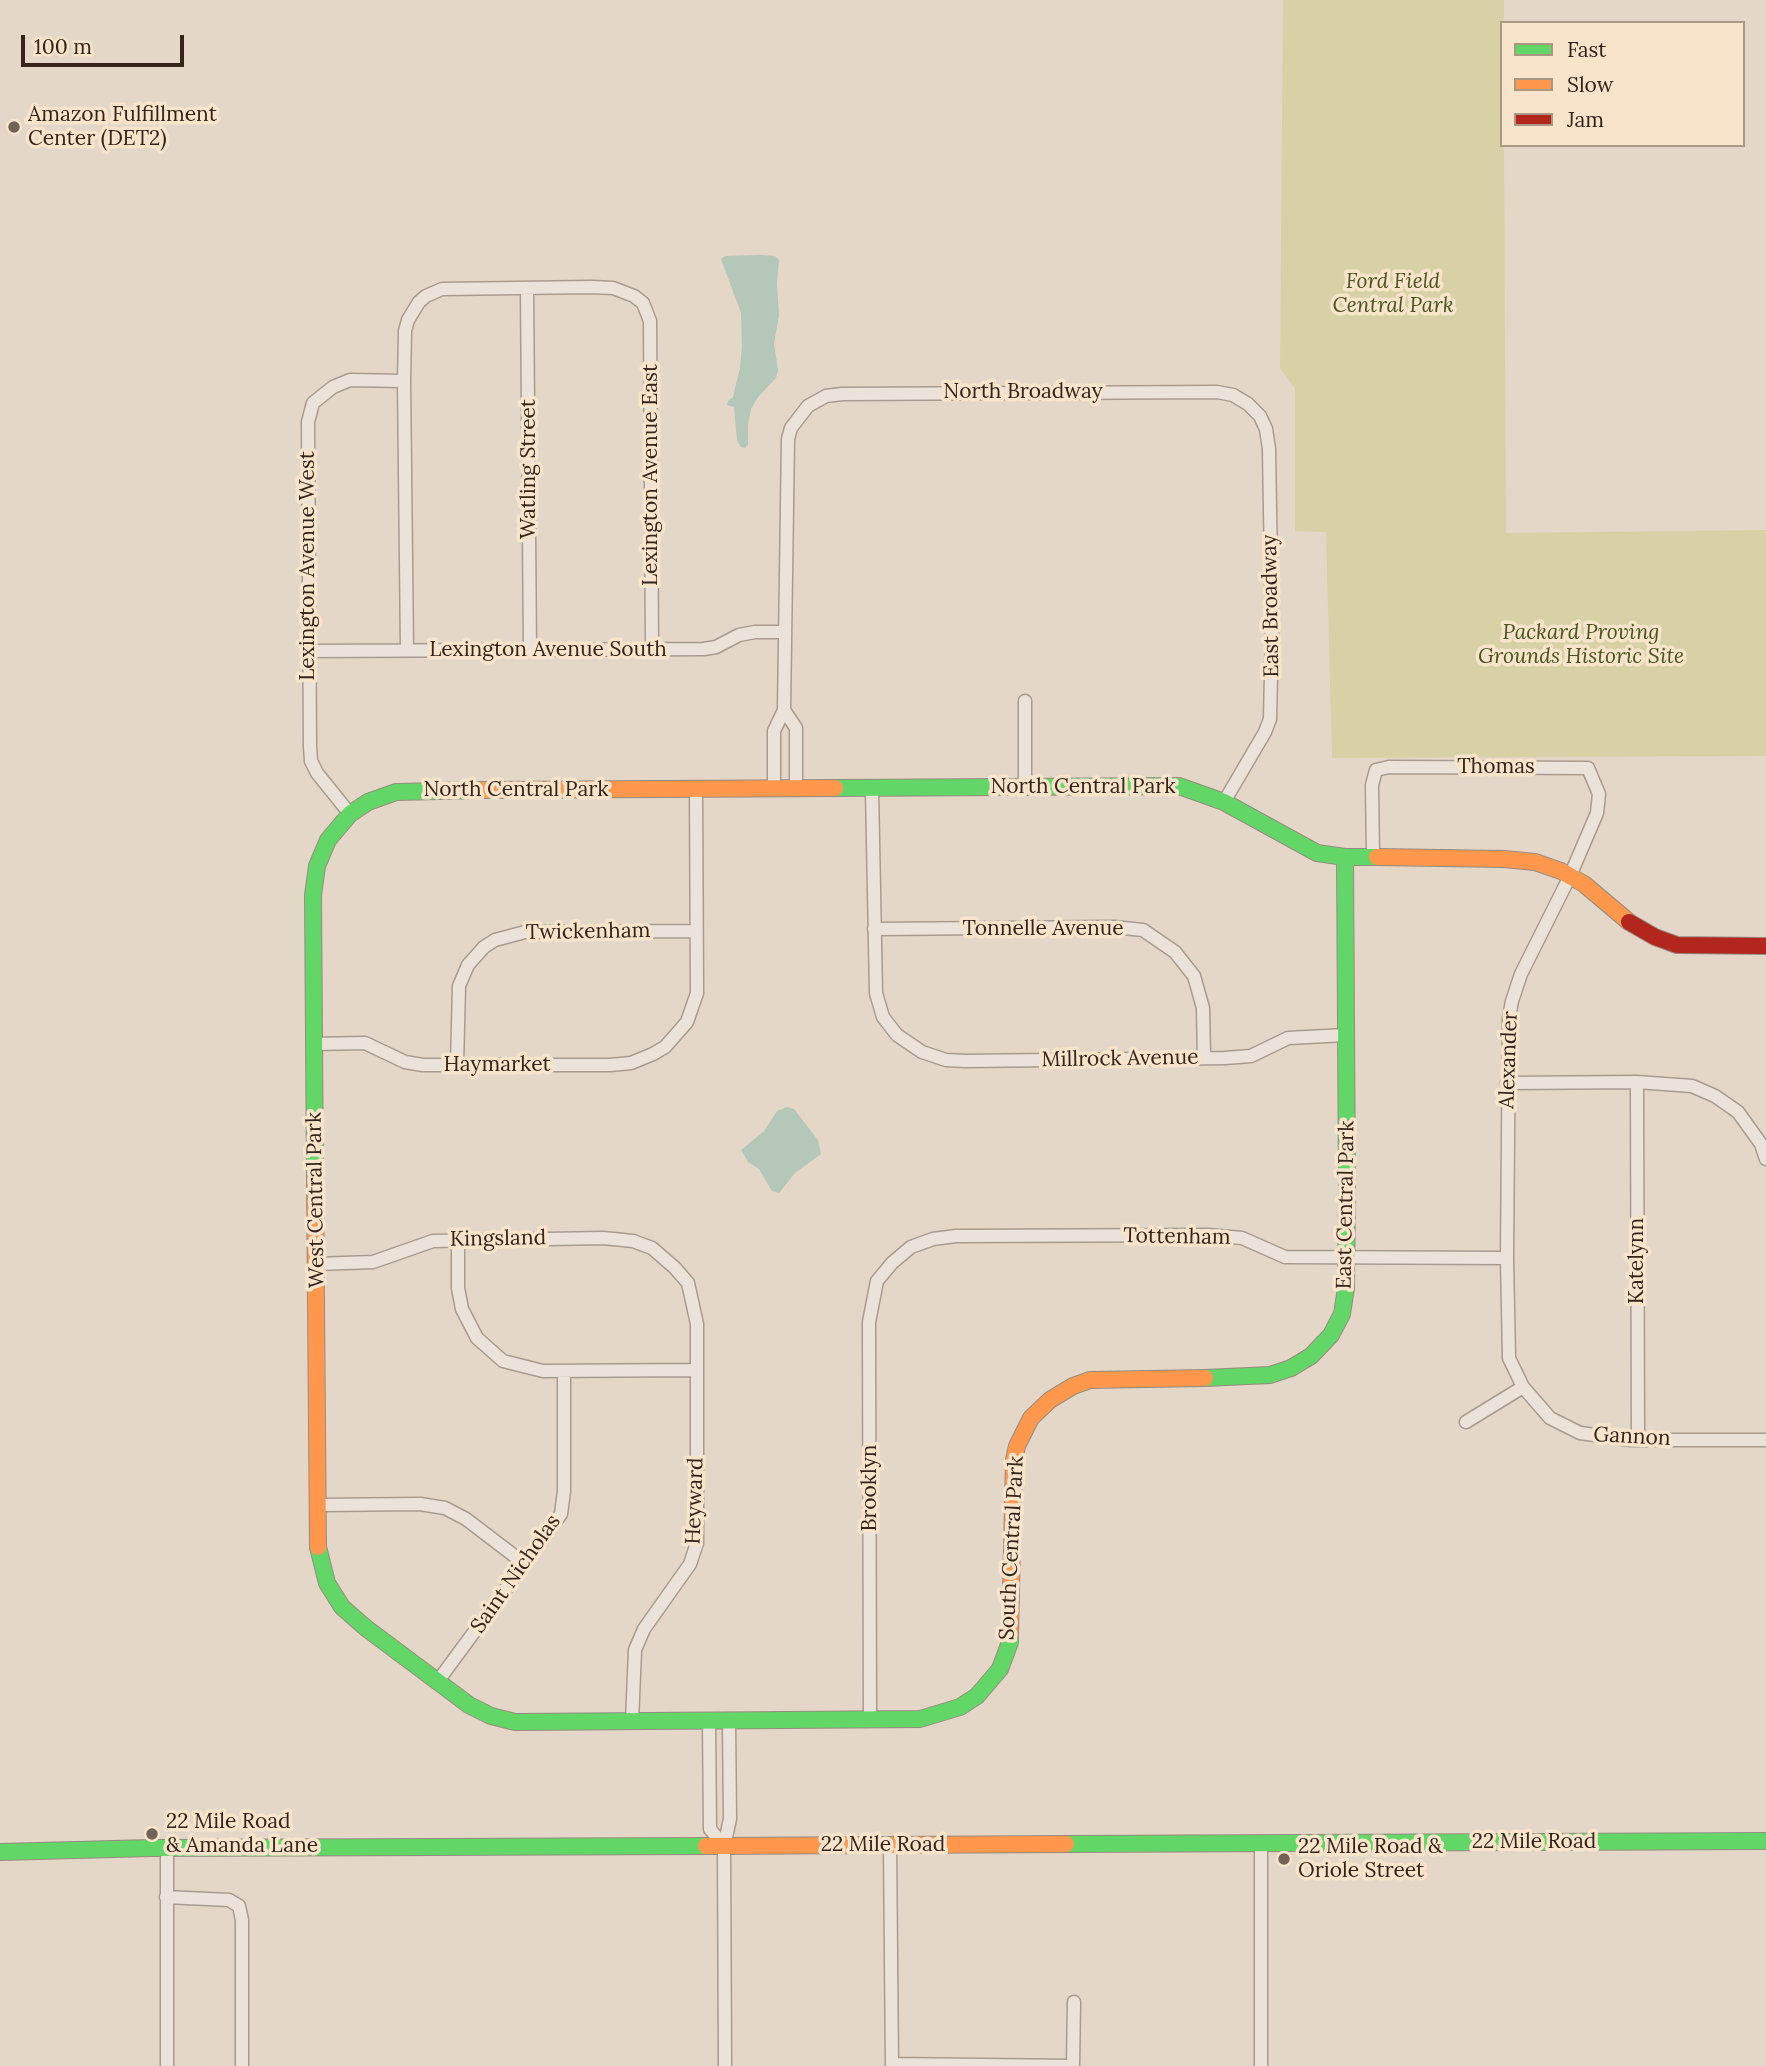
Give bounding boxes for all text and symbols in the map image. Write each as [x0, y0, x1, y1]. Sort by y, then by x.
scale bar [24, 21, 187, 65]
legend [1500, 21, 1745, 147]
text: 100 m [34, 33, 92, 60]
text: Fast [1567, 36, 1606, 63]
text: Slow [1567, 71, 1614, 98]
place label: Amazon Fulfillment Center (DET2) [28, 102, 217, 152]
text: Jam [1567, 106, 1604, 133]
marker: Amazon Fulfillment Center (DET2) [6, 119, 22, 135]
park label: Ford Field Central Park [1332, 269, 1454, 319]
street label: Lexington Avenue East [638, 364, 664, 586]
street label: North Broadway [943, 379, 1103, 405]
street label: Watling Street [516, 399, 542, 539]
street label: Lexington Avenue West [295, 451, 321, 681]
street label: East Broadway [1257, 534, 1285, 678]
park label: Packard Proving Grounds Historic Site [1478, 620, 1684, 670]
street label: Lexington Avenue South [429, 637, 667, 663]
street label: Thomas [1457, 754, 1535, 780]
street label: North Central Park [990, 774, 1176, 800]
street label: North Central Park [423, 777, 609, 803]
street label: Tonnelle Avenue [962, 916, 1124, 942]
street label: Twickenham [525, 918, 651, 946]
street label: Alexander [1495, 1011, 1523, 1109]
street label: Millrock Avenue [1041, 1045, 1199, 1073]
street label: Haymarket [443, 1052, 551, 1078]
street label: West Central Park [302, 1112, 330, 1288]
street label: East Central Park [1332, 1120, 1360, 1290]
street label: Katelynn [1624, 1218, 1650, 1304]
street label: Tottenham [1123, 1223, 1231, 1251]
street label: Kingsland [450, 1226, 546, 1252]
street label: Gannon [1593, 1422, 1671, 1452]
street label: Brooklyn [857, 1444, 883, 1532]
street label: South Central Park [995, 1455, 1029, 1641]
street label: Heyward [681, 1457, 709, 1545]
street label: Saint Nicholas [466, 1510, 566, 1638]
place label: 22 Mile Road & Amanda Lane [166, 1809, 318, 1859]
marker: 22 Mile Road & Amanda Lane [144, 1826, 160, 1842]
street label: 22 Mile Road [1472, 1829, 1596, 1855]
street label: 22 Mile Road [821, 1832, 945, 1858]
place label: 22 Mile Road & Oriole Street [1298, 1834, 1443, 1884]
marker: 22 Mile Road & Oriole Street [1276, 1851, 1292, 1867]

